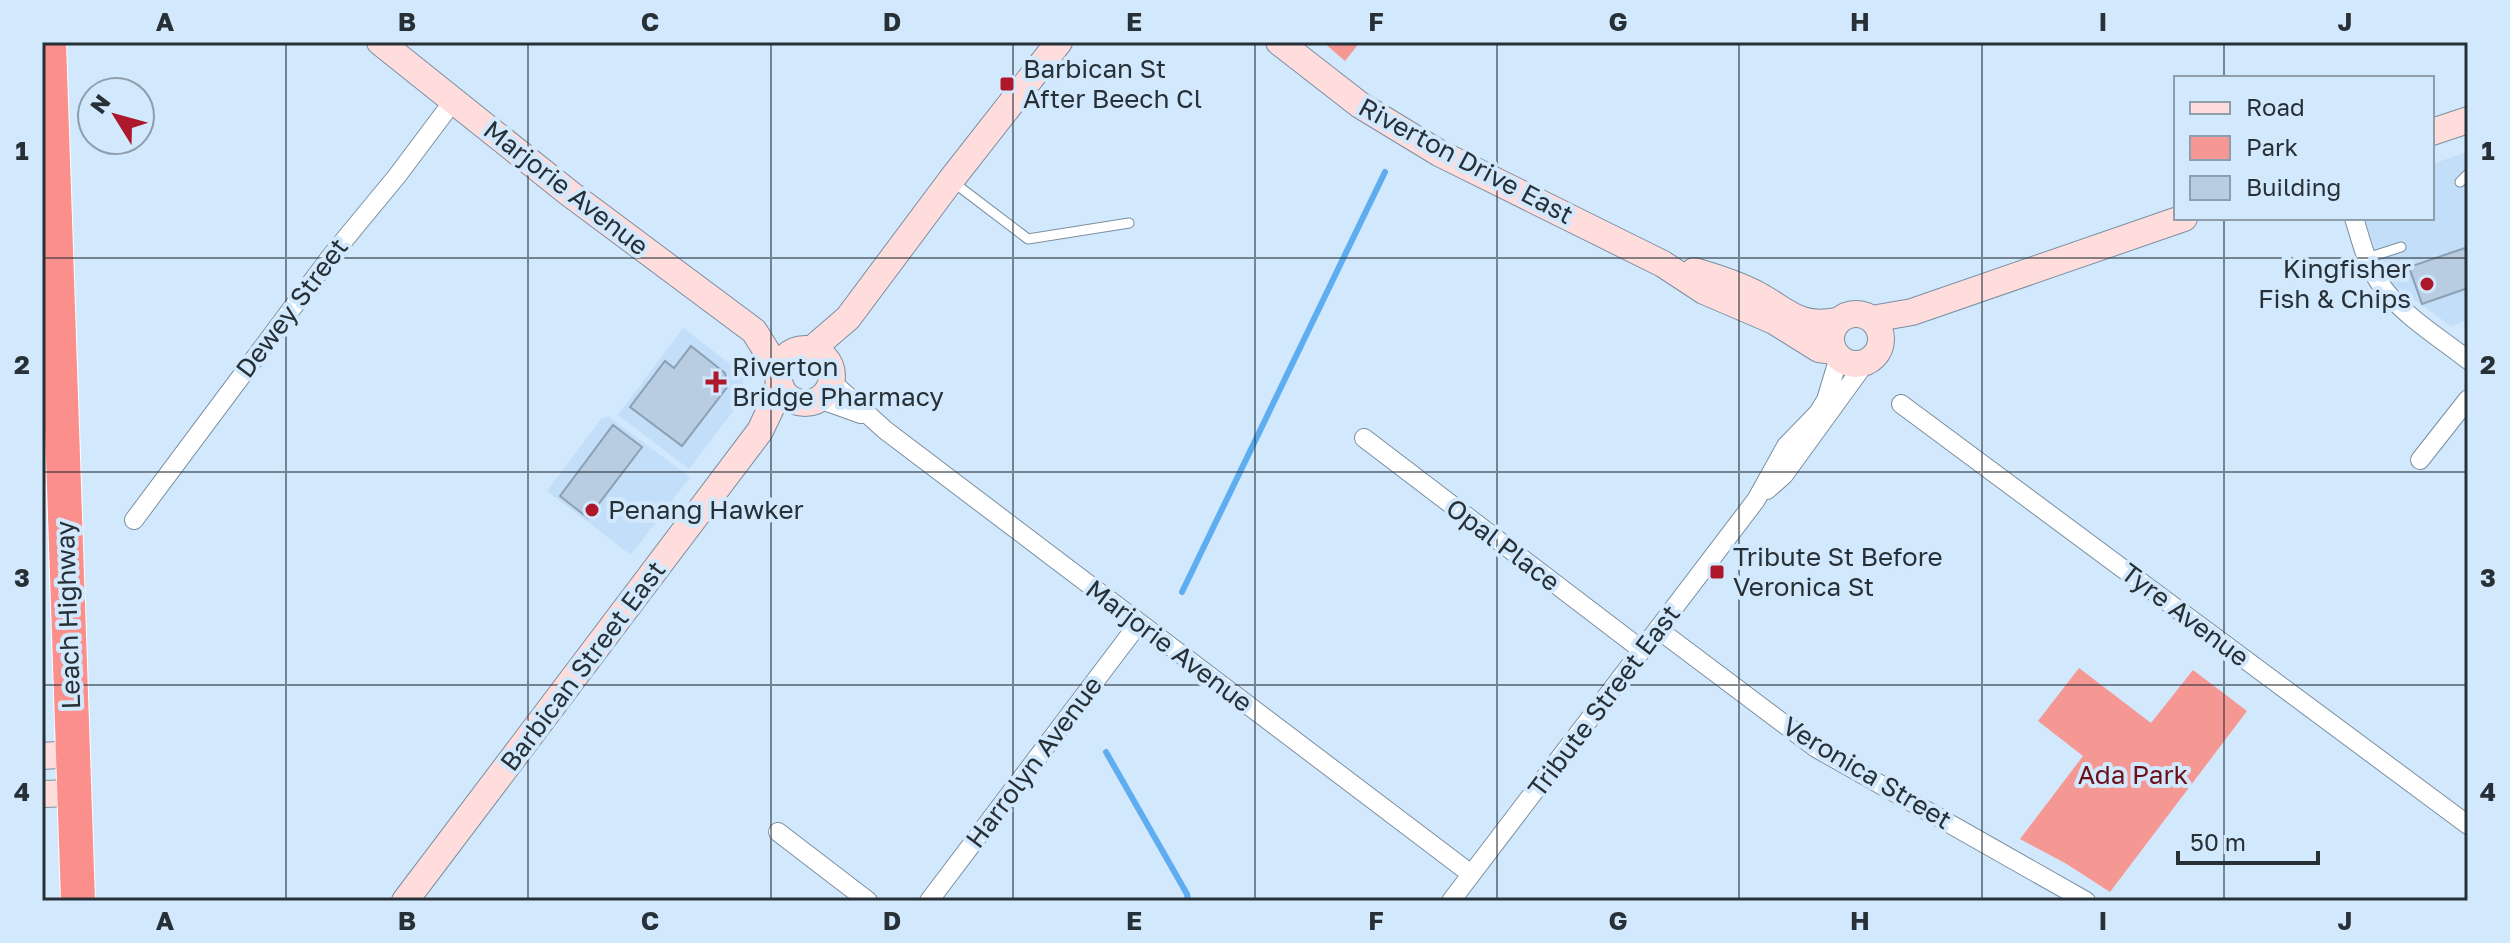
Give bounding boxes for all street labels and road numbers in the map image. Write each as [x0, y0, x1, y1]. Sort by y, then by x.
street label: Riverton Drive East [1354, 91, 1579, 230]
street label: Marjorie Avenue [478, 114, 655, 261]
street label: Dewey Street [229, 232, 354, 383]
street label: Opal Place [1440, 492, 1566, 597]
street label: Leach Highway [49, 520, 86, 710]
street label: Barbican Street East [494, 555, 672, 777]
street label: Tyre Avenue [2115, 557, 2255, 673]
street label: Marjorie Avenue [1080, 573, 1259, 718]
street label: Tribute Street East [1521, 599, 1686, 803]
street label: Harrolyn Avenue [959, 670, 1108, 854]
street label: Veronica Street [1777, 710, 1957, 835]

